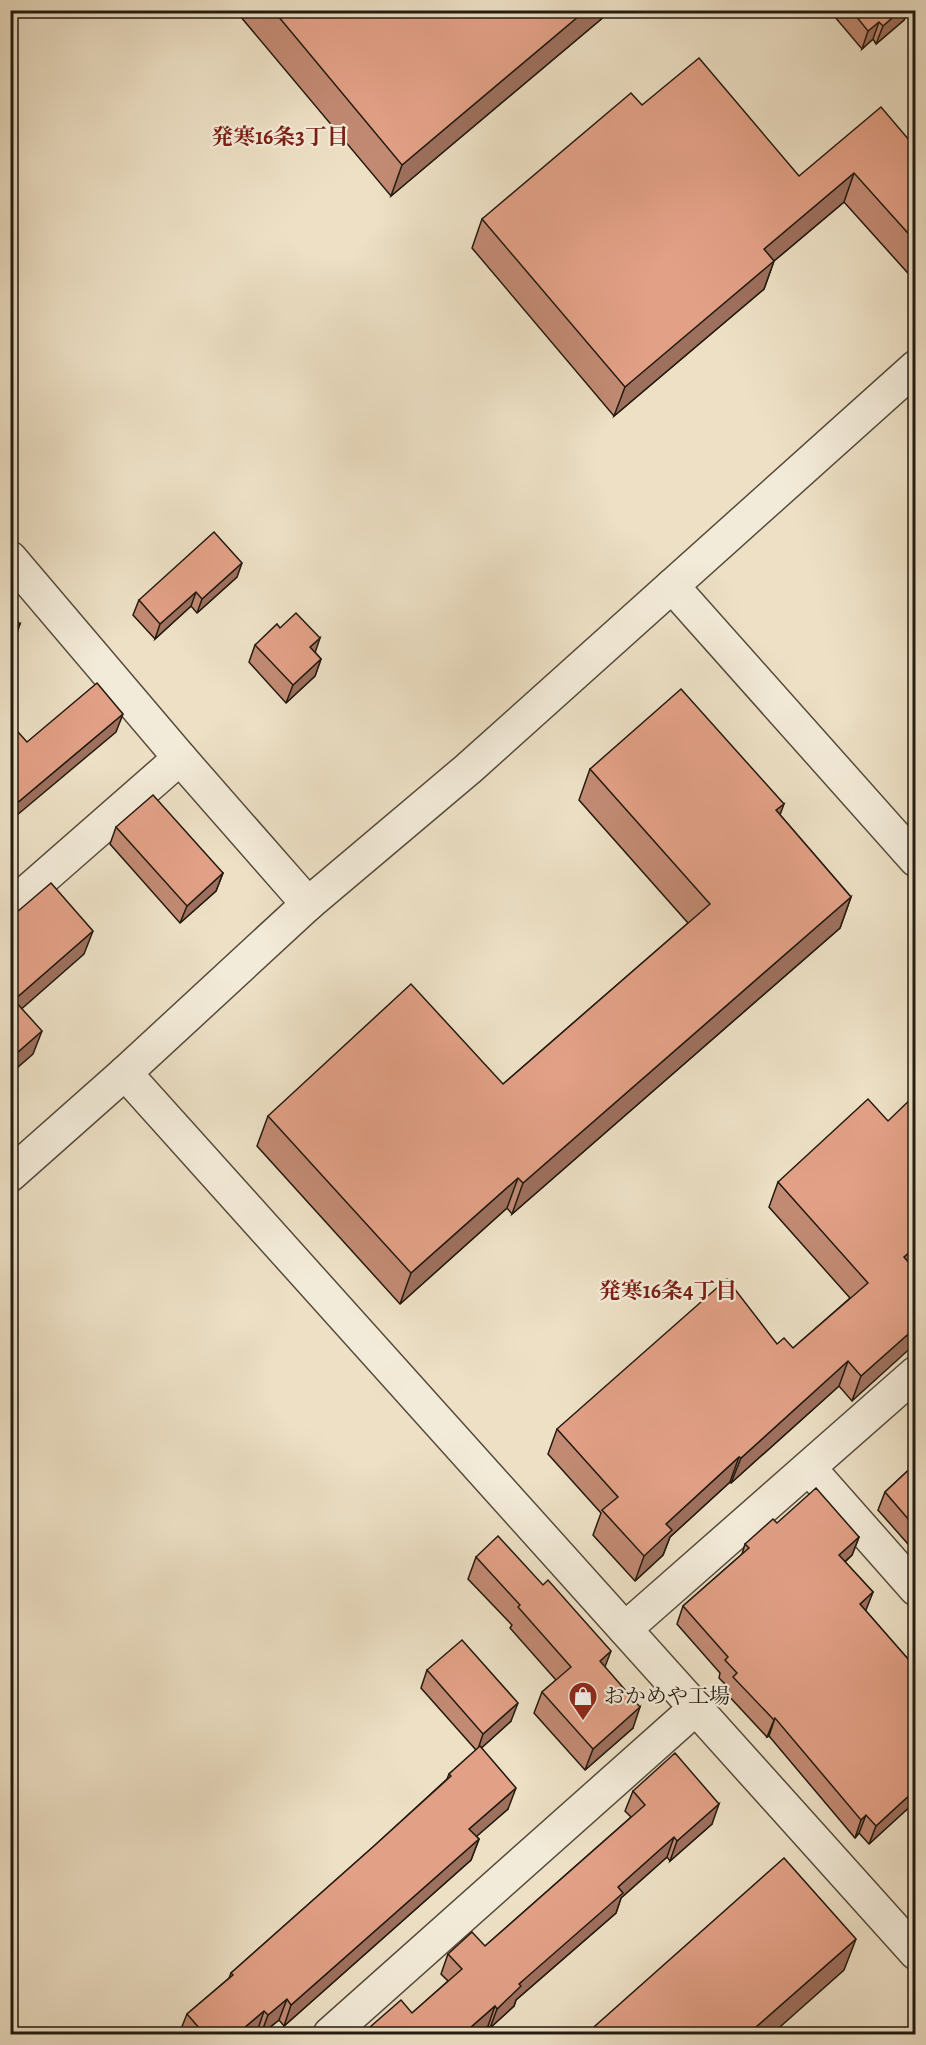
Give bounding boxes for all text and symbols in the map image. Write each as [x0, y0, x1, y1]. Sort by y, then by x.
district label: 発寒16条3丁目 [211, 122, 349, 152]
district label: 発寒16条4丁目 [599, 1276, 737, 1306]
shop icon: おかめや工場 [567, 1680, 599, 1722]
place label: おかめや工場 [604, 1682, 730, 1710]

